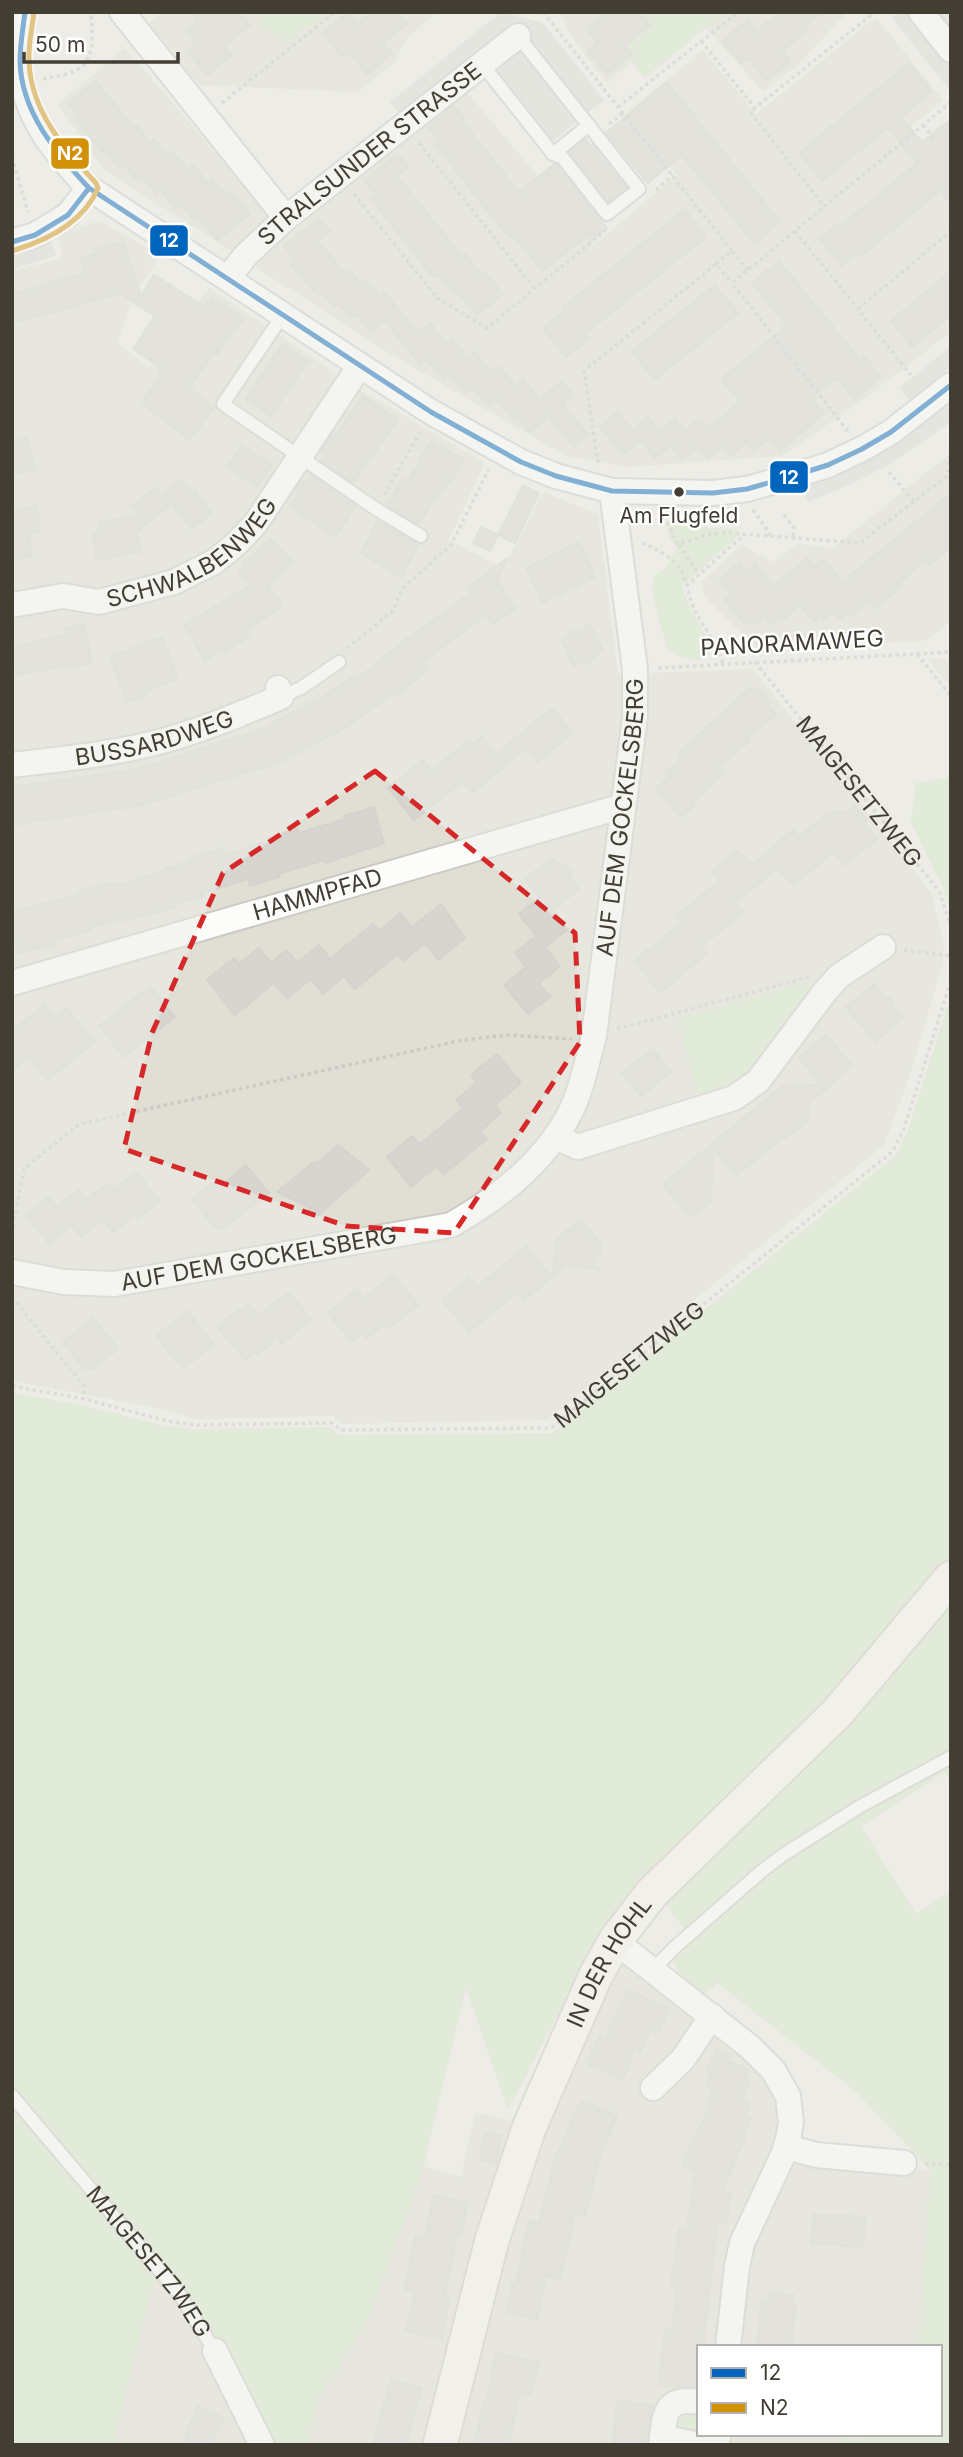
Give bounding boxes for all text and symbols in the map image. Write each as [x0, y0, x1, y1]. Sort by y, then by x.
scale bar [24, 21, 178, 65]
text: 50 m [35, 32, 85, 57]
street label: STRALSUNDER STRASSE [252, 56, 487, 251]
line badge: N2 [50, 137, 90, 170]
text: N2 [57, 142, 83, 165]
line badge: 12 [149, 224, 189, 257]
text: 12 [159, 229, 179, 252]
line badge: 12 [769, 460, 809, 494]
text: 12 [779, 466, 799, 489]
marker: Am Flugfeld [672, 485, 686, 499]
street label: SCHWALBENWEG [103, 492, 283, 613]
place label: Am Flugfeld [620, 503, 738, 528]
street label: PANORAMAWEG [700, 624, 884, 662]
street label: AUF DEM GOCKELSBERG [590, 678, 650, 958]
street label: BUSSARDWEG [73, 704, 237, 771]
street label: MAIGESETZWEG [790, 710, 928, 872]
street label: HAMMPFAD [250, 863, 385, 926]
street label: AUF DEM GOCKELSBERG [119, 1221, 399, 1297]
street label: MAIGESETZWEG [548, 1295, 710, 1434]
street label: IN DER HOHL [561, 1891, 658, 2032]
street label: MAIGESETZWEG [80, 2180, 217, 2343]
legend [697, 2345, 942, 2436]
text: 12 [760, 2360, 781, 2385]
text: N2 [760, 2395, 789, 2420]

